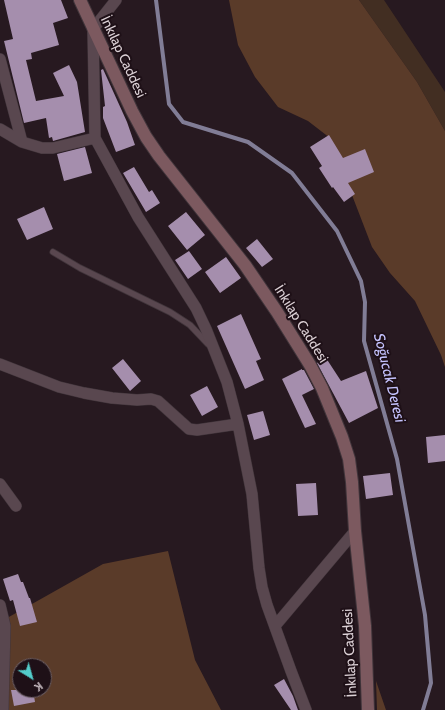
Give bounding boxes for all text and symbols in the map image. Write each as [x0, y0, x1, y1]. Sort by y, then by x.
street label: İnkılap Caddesi [97, 13, 149, 101]
street label: İnkılap Caddesi [270, 282, 332, 366]
water label: Soğucak Deresi [369, 332, 409, 424]
street label: İnkılap Caddesi [339, 608, 361, 698]
north arrow [12, 658, 52, 698]
text: K [32, 679, 46, 694]

